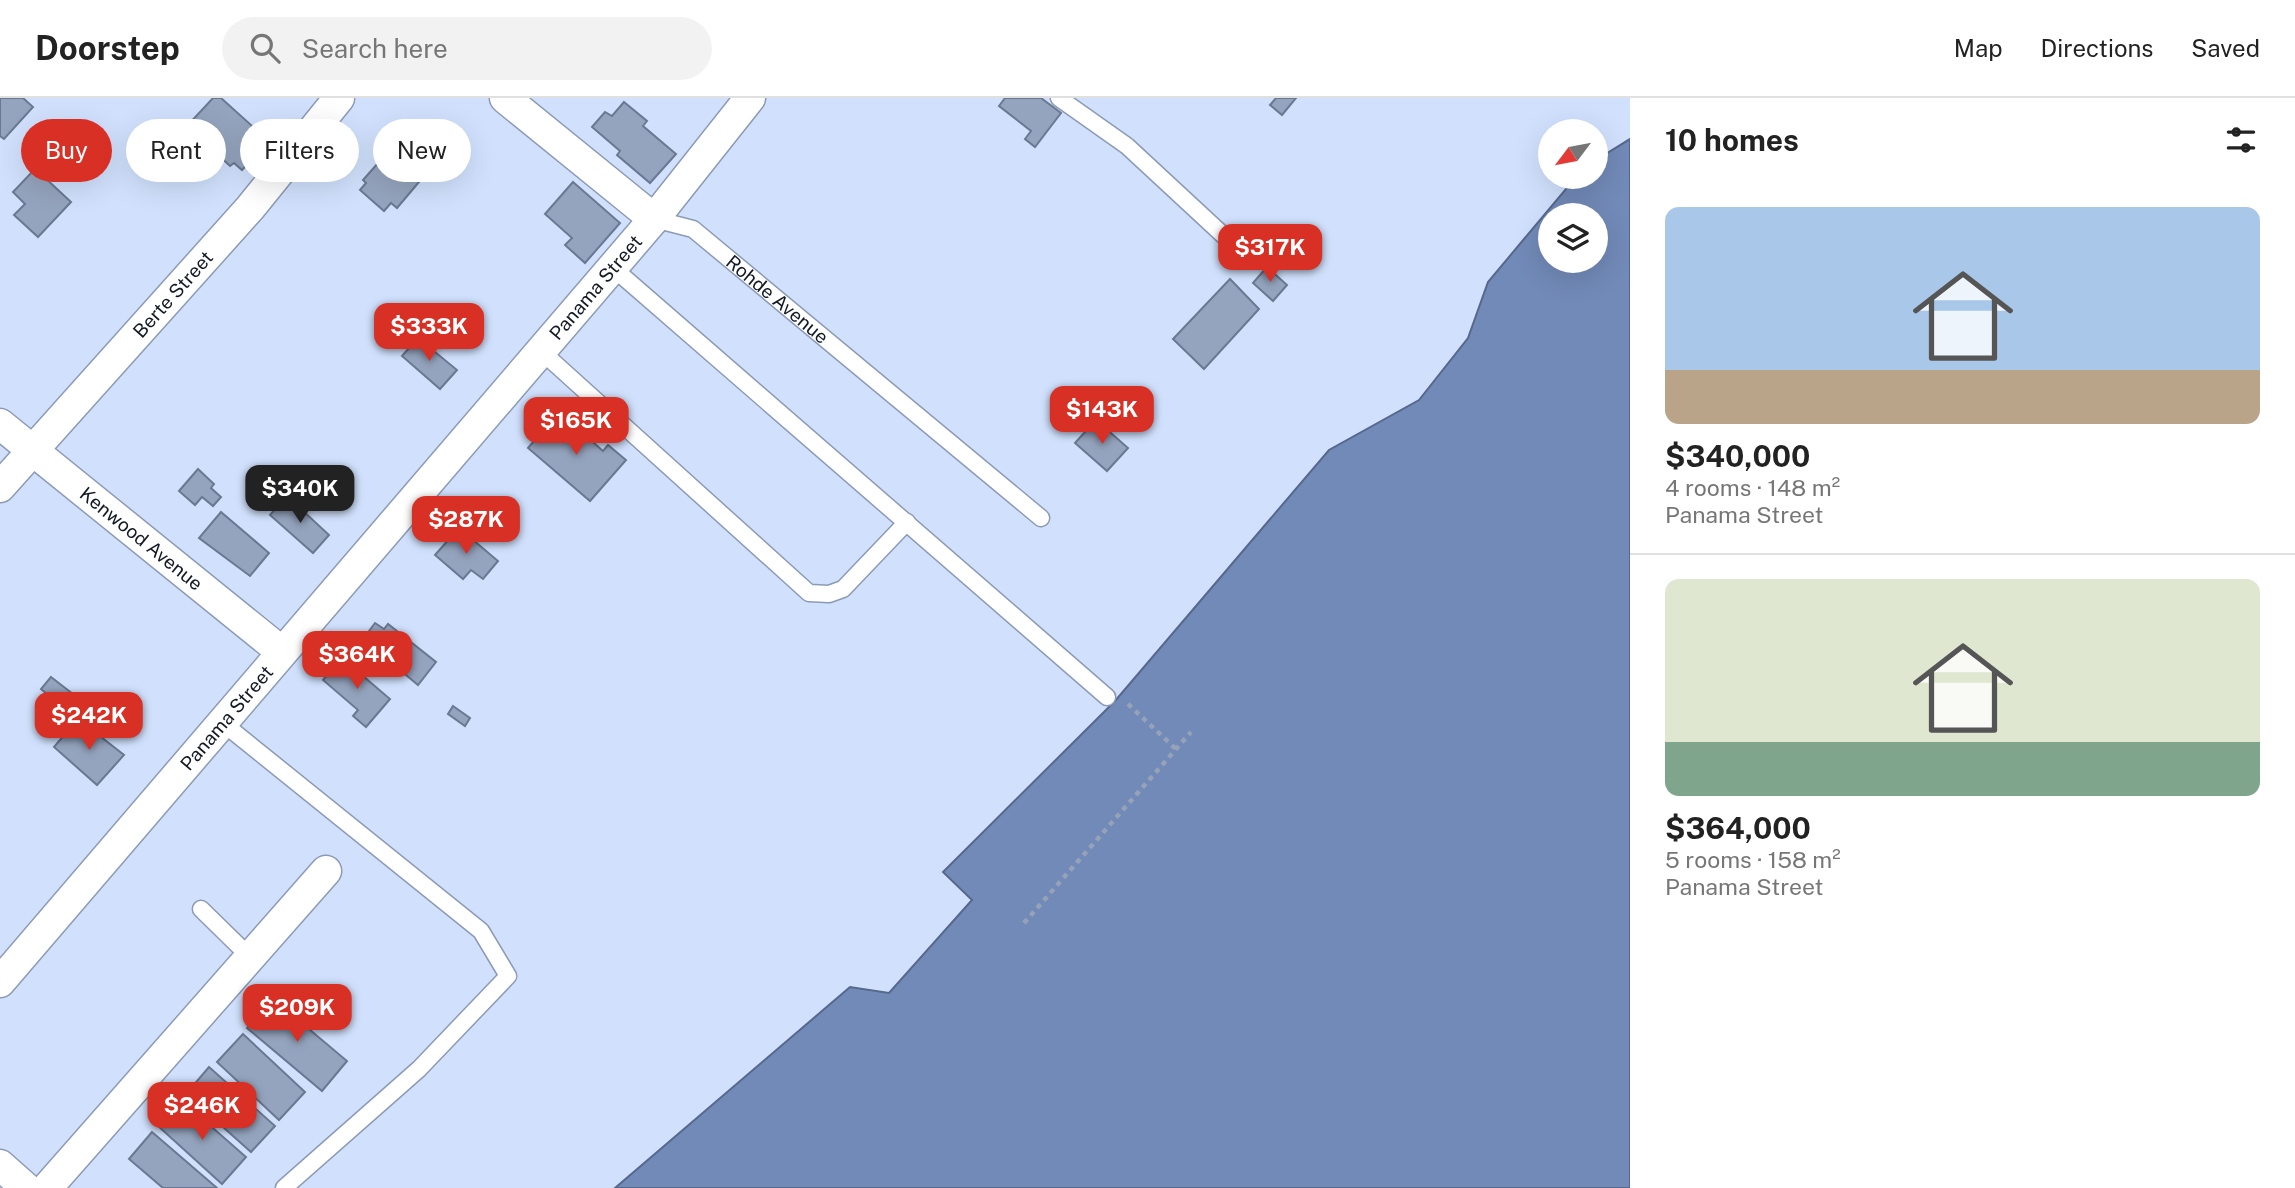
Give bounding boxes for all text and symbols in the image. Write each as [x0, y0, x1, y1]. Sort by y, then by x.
search box [222, 17, 712, 80]
text: Doorstep [35, 29, 180, 67]
icon: search [246, 29, 284, 67]
text: Search here [302, 33, 448, 64]
text: Map [1954, 34, 2003, 62]
text: Directions [2041, 34, 2153, 62]
text: Saved [2191, 34, 2260, 62]
chip: Buy [21, 119, 112, 182]
chip: Rent [126, 119, 226, 182]
chip: Filters [240, 119, 359, 182]
chip: New [373, 119, 471, 182]
north arrow [1538, 119, 1608, 189]
map controls [1538, 119, 1608, 273]
icon: filters [2222, 121, 2260, 159]
text: 10 homes [1665, 122, 1799, 158]
button: layers [1538, 203, 1608, 273]
pin: $317K [1221, 225, 1319, 284]
street label: Panama Street [545, 230, 646, 344]
text: $317K [1234, 233, 1306, 260]
street label: Berte Street [128, 246, 217, 342]
street label: Rohde Avenue [722, 250, 833, 348]
icon: home [1900, 253, 2026, 379]
pin: $333K [380, 303, 478, 363]
text: $333K [390, 312, 468, 339]
pin: $143K [1053, 386, 1151, 446]
text: $143K [1066, 395, 1138, 422]
pin: $165K [527, 398, 625, 457]
text: $165K [540, 406, 612, 433]
text: $340,000 [1665, 438, 1810, 474]
pin: $340K [251, 466, 349, 525]
text: $340K [261, 474, 339, 501]
text: 4 rooms · 148 m² [1665, 474, 1840, 501]
street label: Kenwood Avenue [76, 482, 207, 595]
pin: $287K [417, 496, 515, 556]
text: Panama Street [1665, 501, 1823, 528]
text: $287K [428, 505, 504, 532]
icon: home [1900, 625, 2026, 751]
pin: $364K [308, 632, 406, 691]
text: $364K [318, 640, 396, 667]
street label: Panama Street [176, 661, 277, 775]
pin: $242K [40, 692, 138, 752]
text: $242K [51, 701, 127, 728]
text: $364,000 [1665, 810, 1811, 846]
text: 5 rooms · 158 m² [1665, 846, 1841, 873]
text: Panama Street [1665, 873, 1823, 900]
pin: $209K [248, 984, 346, 1044]
text: $209K [259, 993, 335, 1020]
pin: $246K [153, 1082, 251, 1142]
text: $246K [163, 1091, 241, 1118]

